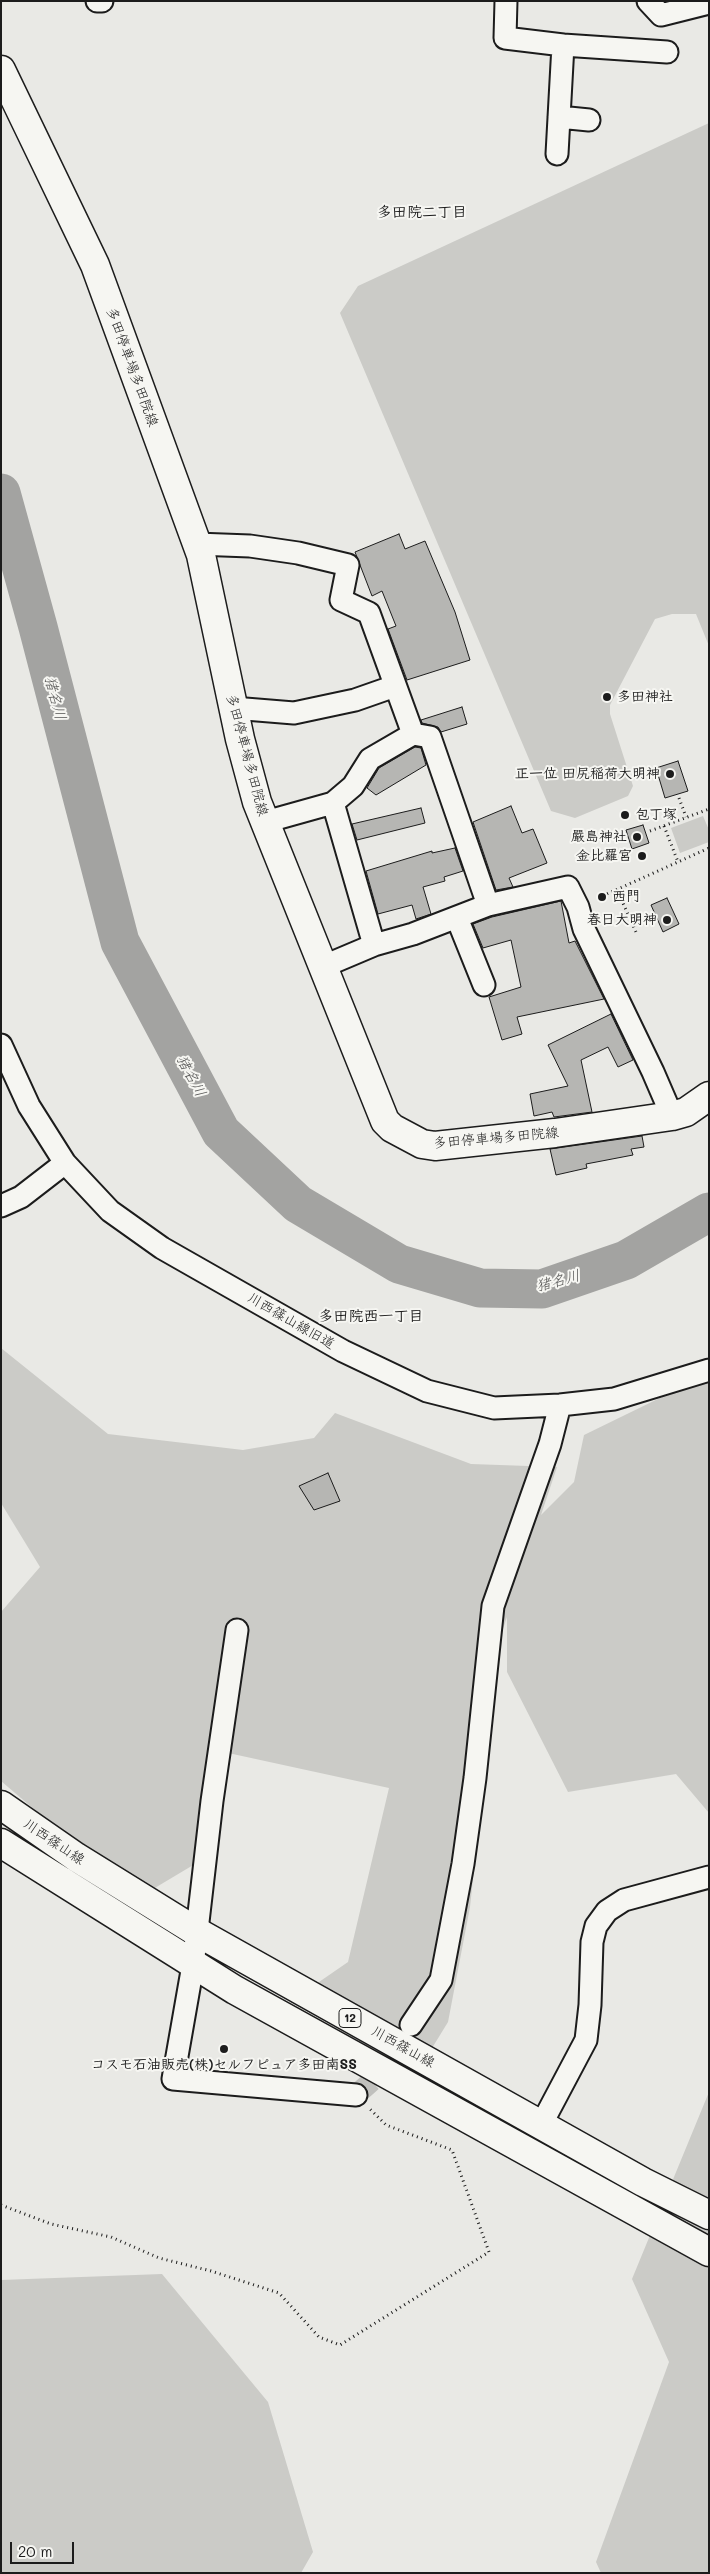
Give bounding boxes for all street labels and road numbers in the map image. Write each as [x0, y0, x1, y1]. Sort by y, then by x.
street label: 多田停車場多田院線 [103, 305, 161, 429]
street label: 多田停車場多田院線 [223, 692, 271, 818]
street label: 多田停車場多田院線 [433, 1124, 559, 1152]
street label: 川西篠山線旧道 [244, 1289, 338, 1353]
street label: 川西篠山線 [20, 1815, 88, 1869]
road number: 12 [339, 2009, 361, 2028]
street label: 川西篠山線 [368, 2023, 438, 2071]

